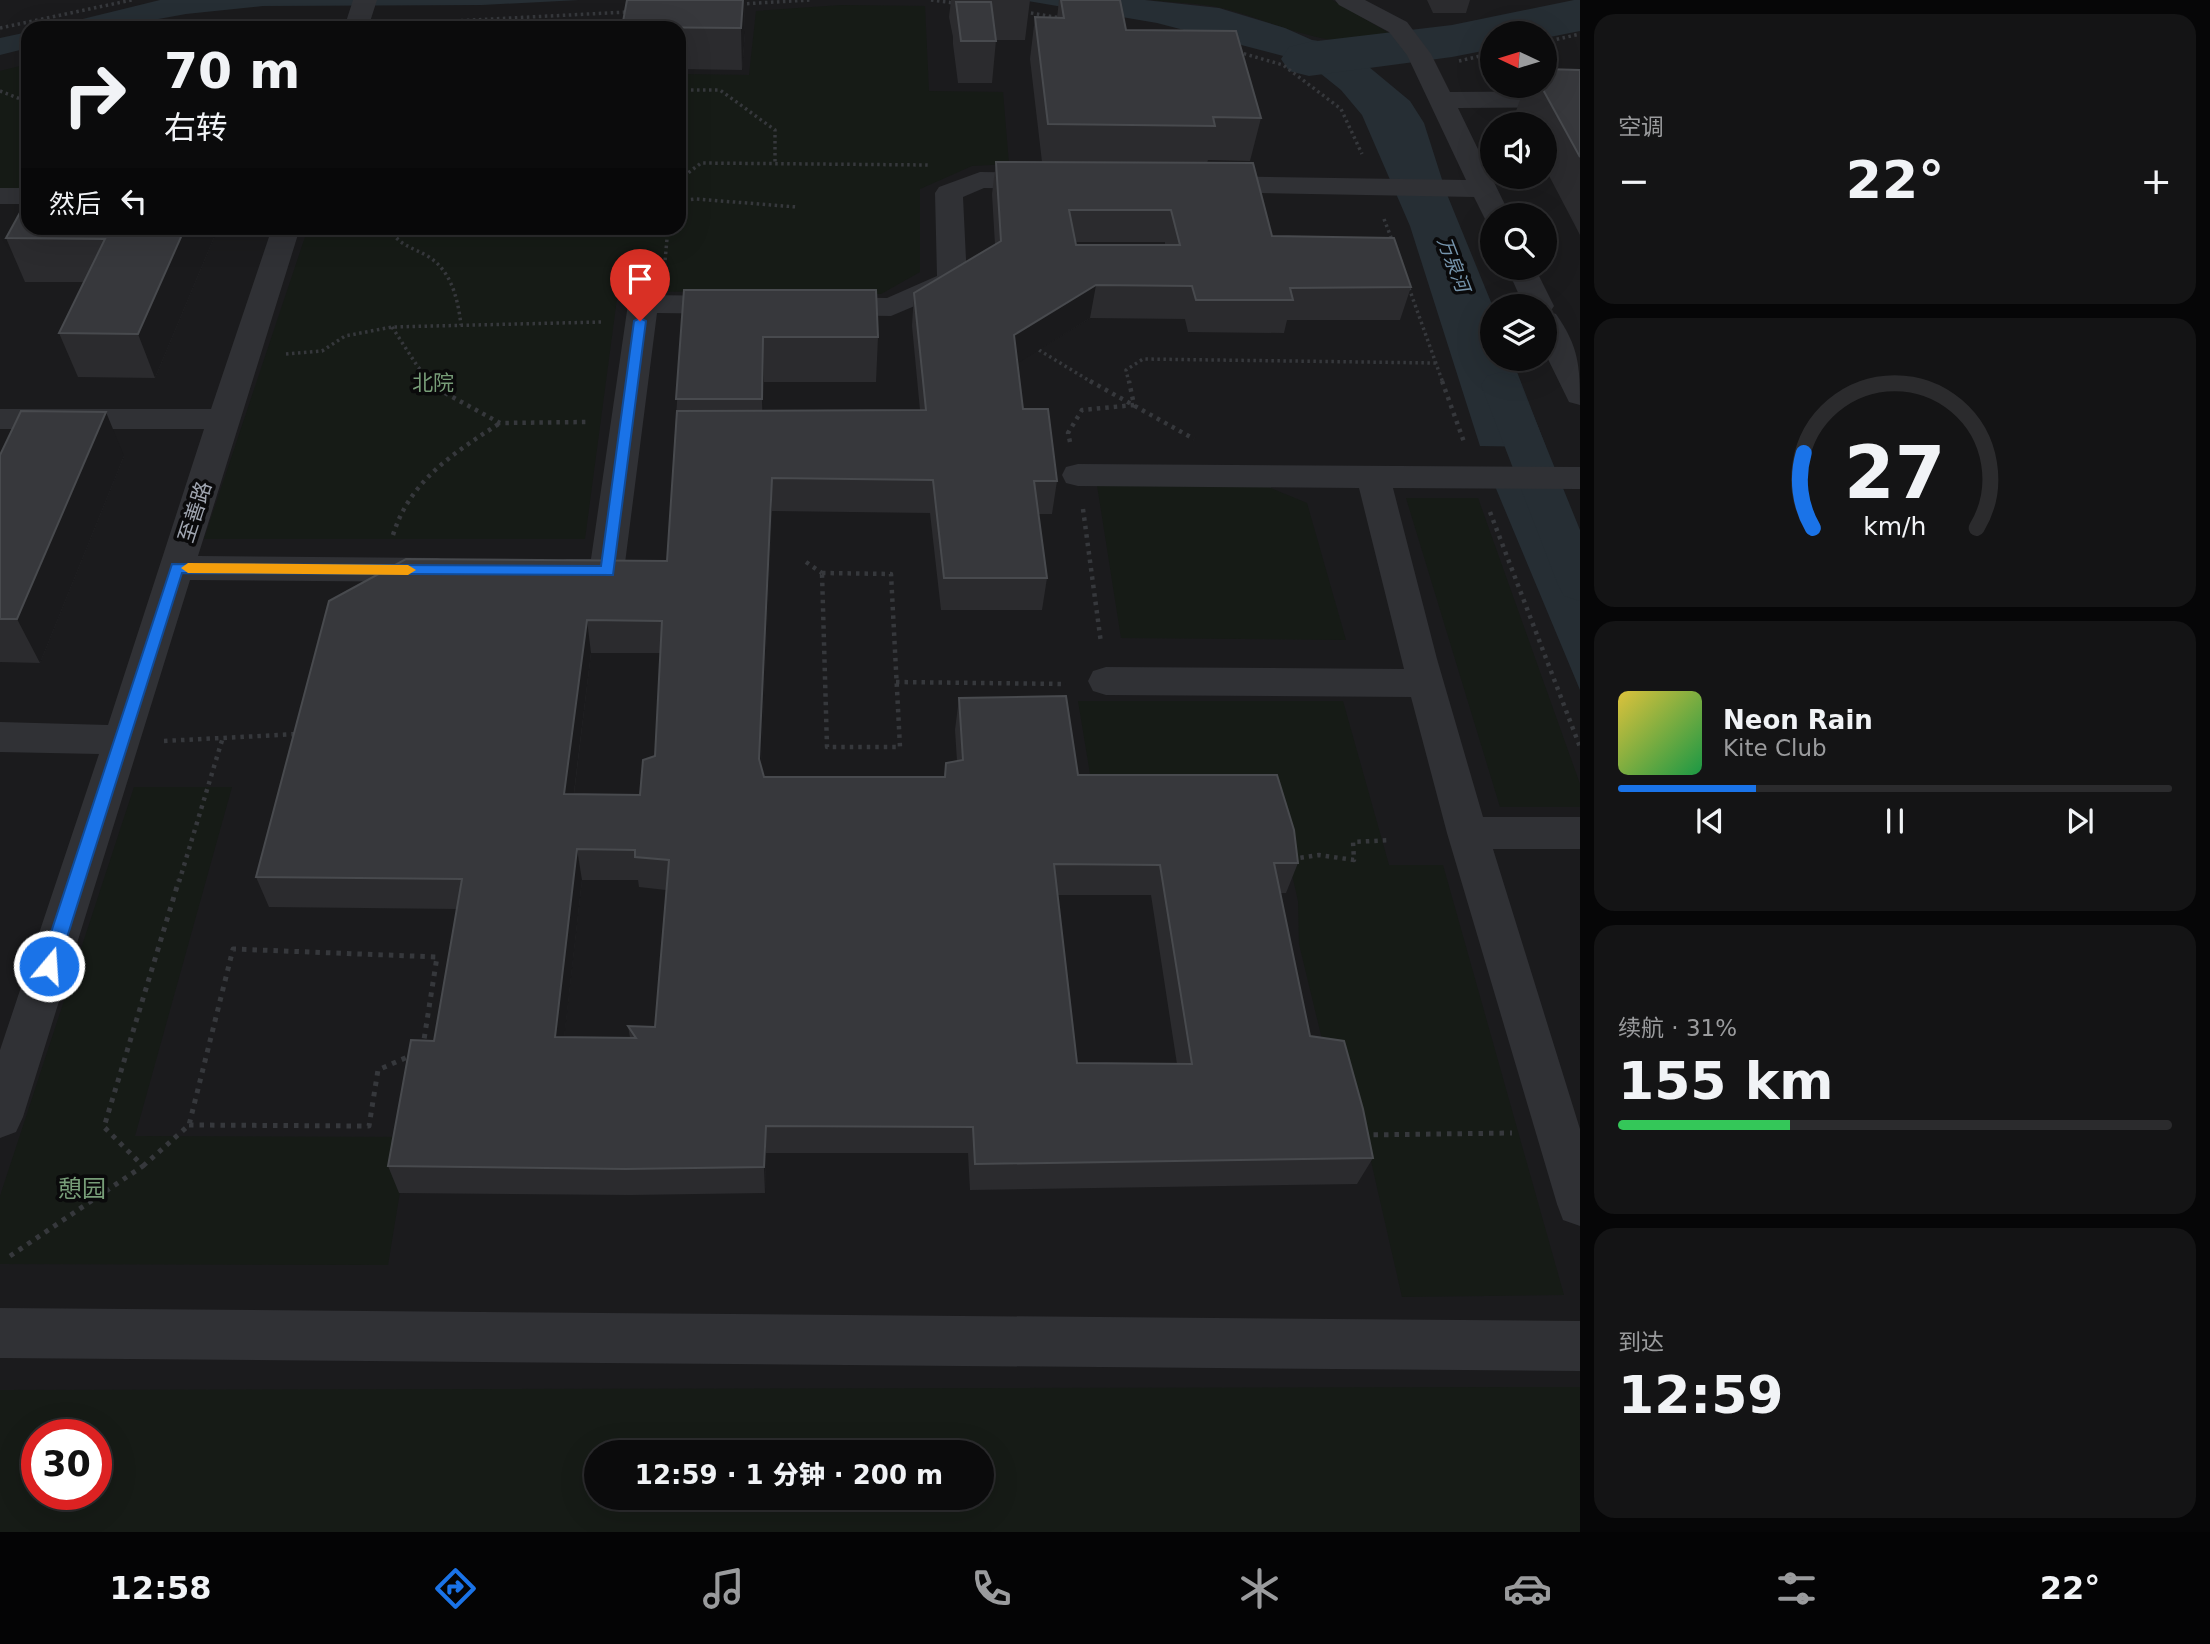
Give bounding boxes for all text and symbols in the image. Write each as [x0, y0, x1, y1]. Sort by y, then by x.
north arrow [1480, 21, 1558, 98]
map controls [1480, 21, 1557, 371]
text: 70 m [164, 43, 300, 100]
icon: right [49, 49, 140, 140]
text: 右转 [164, 109, 228, 147]
button: sound [1480, 112, 1557, 189]
text: 空调 [1618, 114, 1664, 140]
text: 22° [1846, 150, 1944, 210]
text: − [1618, 159, 1650, 203]
text: + [2140, 159, 2172, 203]
icon: left [115, 182, 153, 220]
text: 然后 [49, 189, 101, 219]
button: search [1480, 203, 1557, 280]
water label: 万泉河 [1434, 233, 1476, 298]
pin [610, 249, 670, 321]
icon: arrive [621, 260, 659, 298]
button: layers [1480, 294, 1557, 371]
park label: 北院 [412, 371, 454, 395]
text: 27 [1844, 431, 1946, 516]
street label: 至善路 [174, 478, 216, 546]
text: km/h [1863, 512, 1927, 541]
text: Neon Rain [1723, 705, 1873, 735]
text: Kite Club [1723, 735, 1827, 761]
icon: previous [1691, 802, 1729, 840]
icon: pause [1876, 802, 1914, 840]
icon: next [2061, 802, 2099, 840]
position arrow [12, 929, 86, 1003]
text: 续航 · 31% [1618, 1015, 1737, 1041]
text: 155 km [1618, 1051, 1833, 1111]
park label: 憩园 [58, 1175, 106, 1203]
text: 到达 [1618, 1329, 1664, 1355]
text: 12:59 [1618, 1365, 1784, 1425]
speed limit sign: 30 [21, 1419, 112, 1510]
text: 12:59 · 1 分钟 · 200 m [635, 1460, 943, 1490]
icon: directions [431, 1564, 480, 1613]
icon: music [699, 1564, 748, 1613]
icon: phone [967, 1564, 1016, 1613]
icon: climate [1235, 1564, 1284, 1613]
icon: car [1503, 1564, 1552, 1613]
icon: filters [1772, 1564, 1821, 1613]
text: 12:58 [110, 1569, 211, 1607]
text: 22° [2040, 1569, 2100, 1607]

